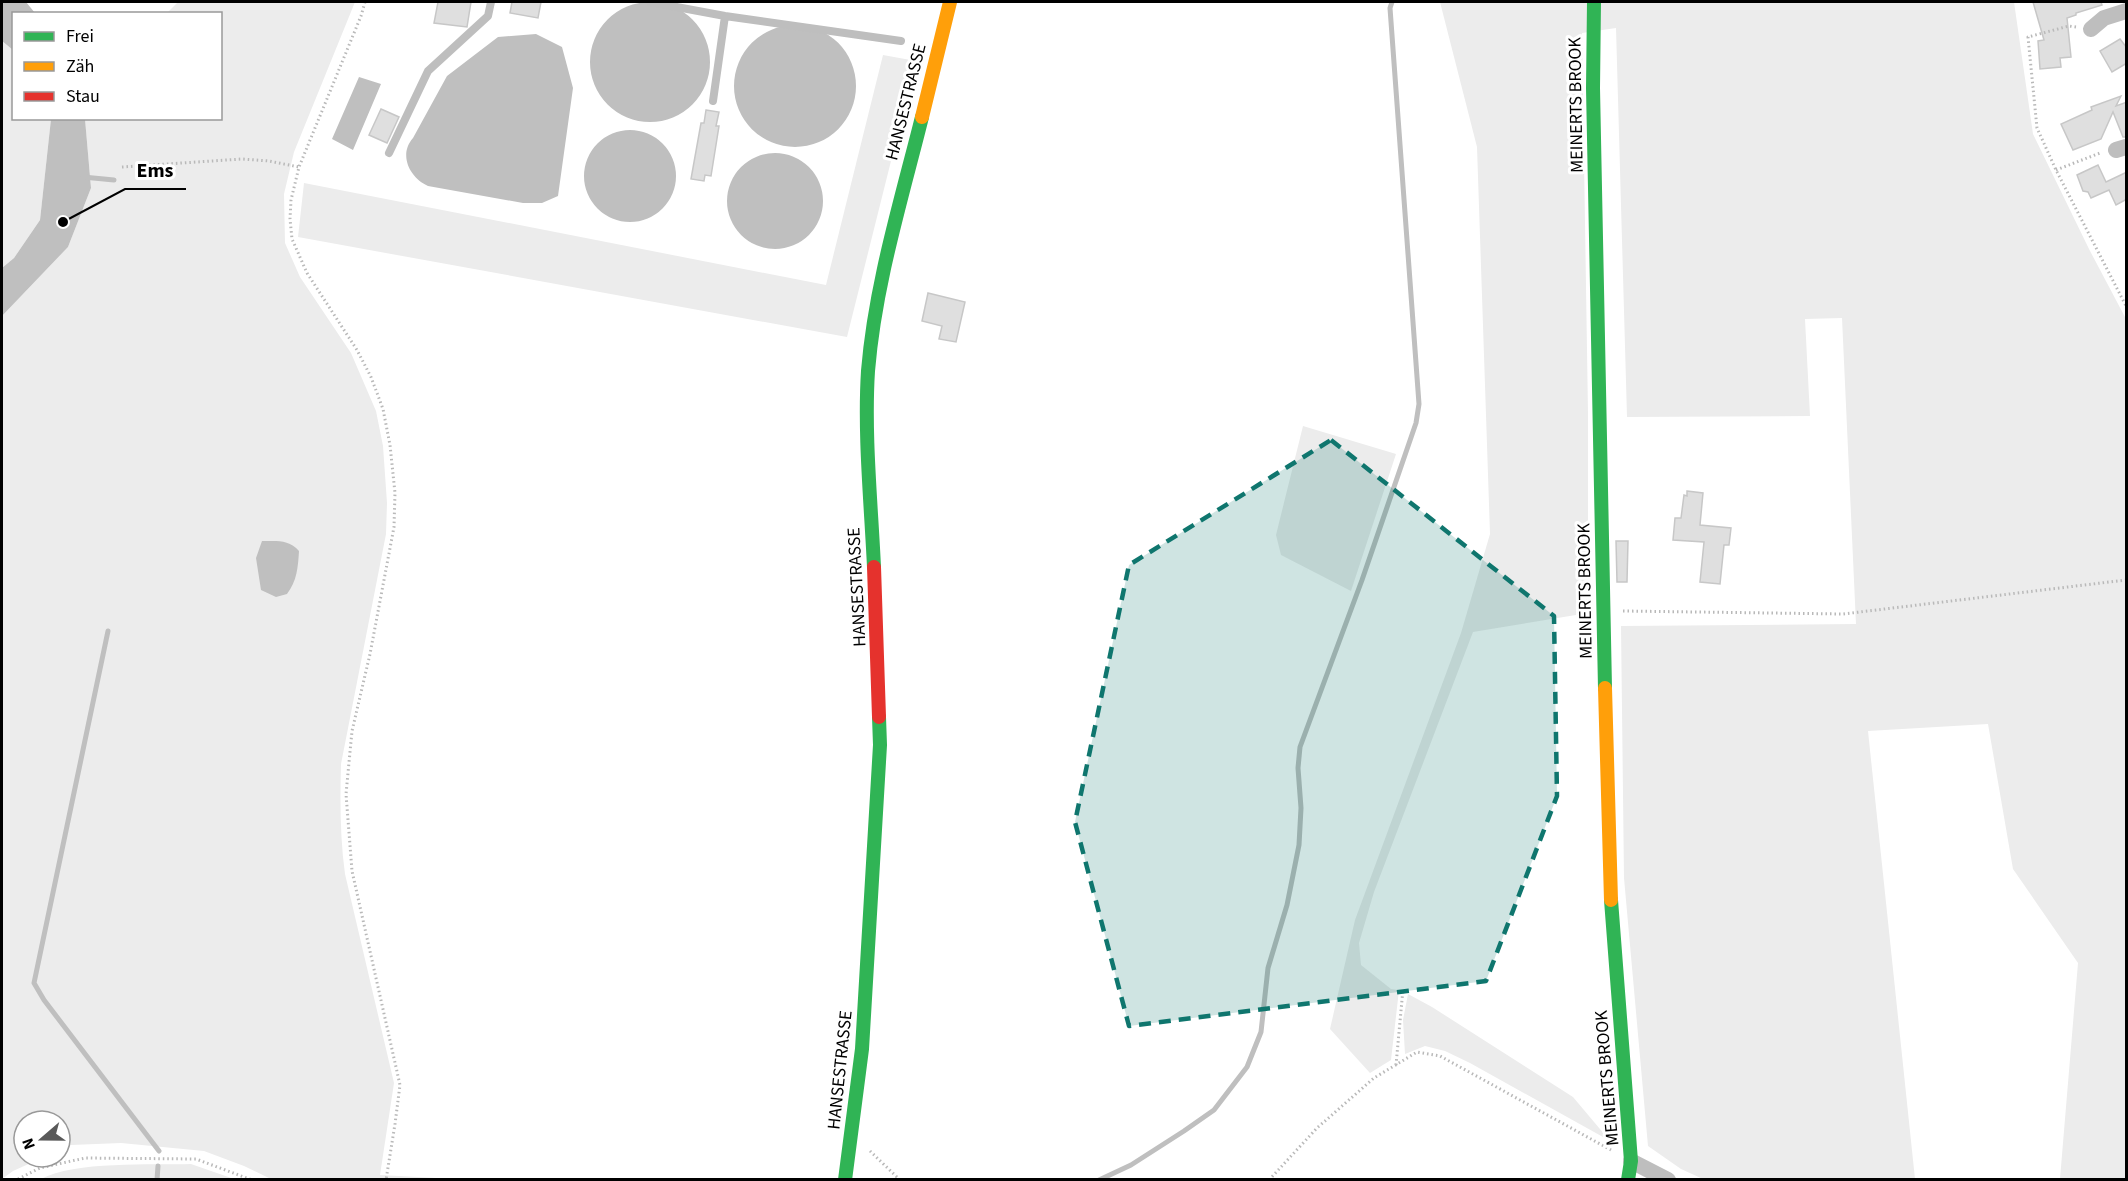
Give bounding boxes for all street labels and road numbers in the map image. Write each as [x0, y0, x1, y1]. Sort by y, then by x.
street label: MEINERTS BROOK [1562, 36, 1590, 173]
street label: HANSESTRASSE [879, 41, 933, 163]
street label: MEINERTS BROOK [1571, 522, 1599, 659]
street label: HANSESTRASSE [841, 527, 873, 647]
street label: HANSESTRASSE [821, 1009, 859, 1131]
street label: MEINERTS BROOK [1589, 1009, 1625, 1147]

